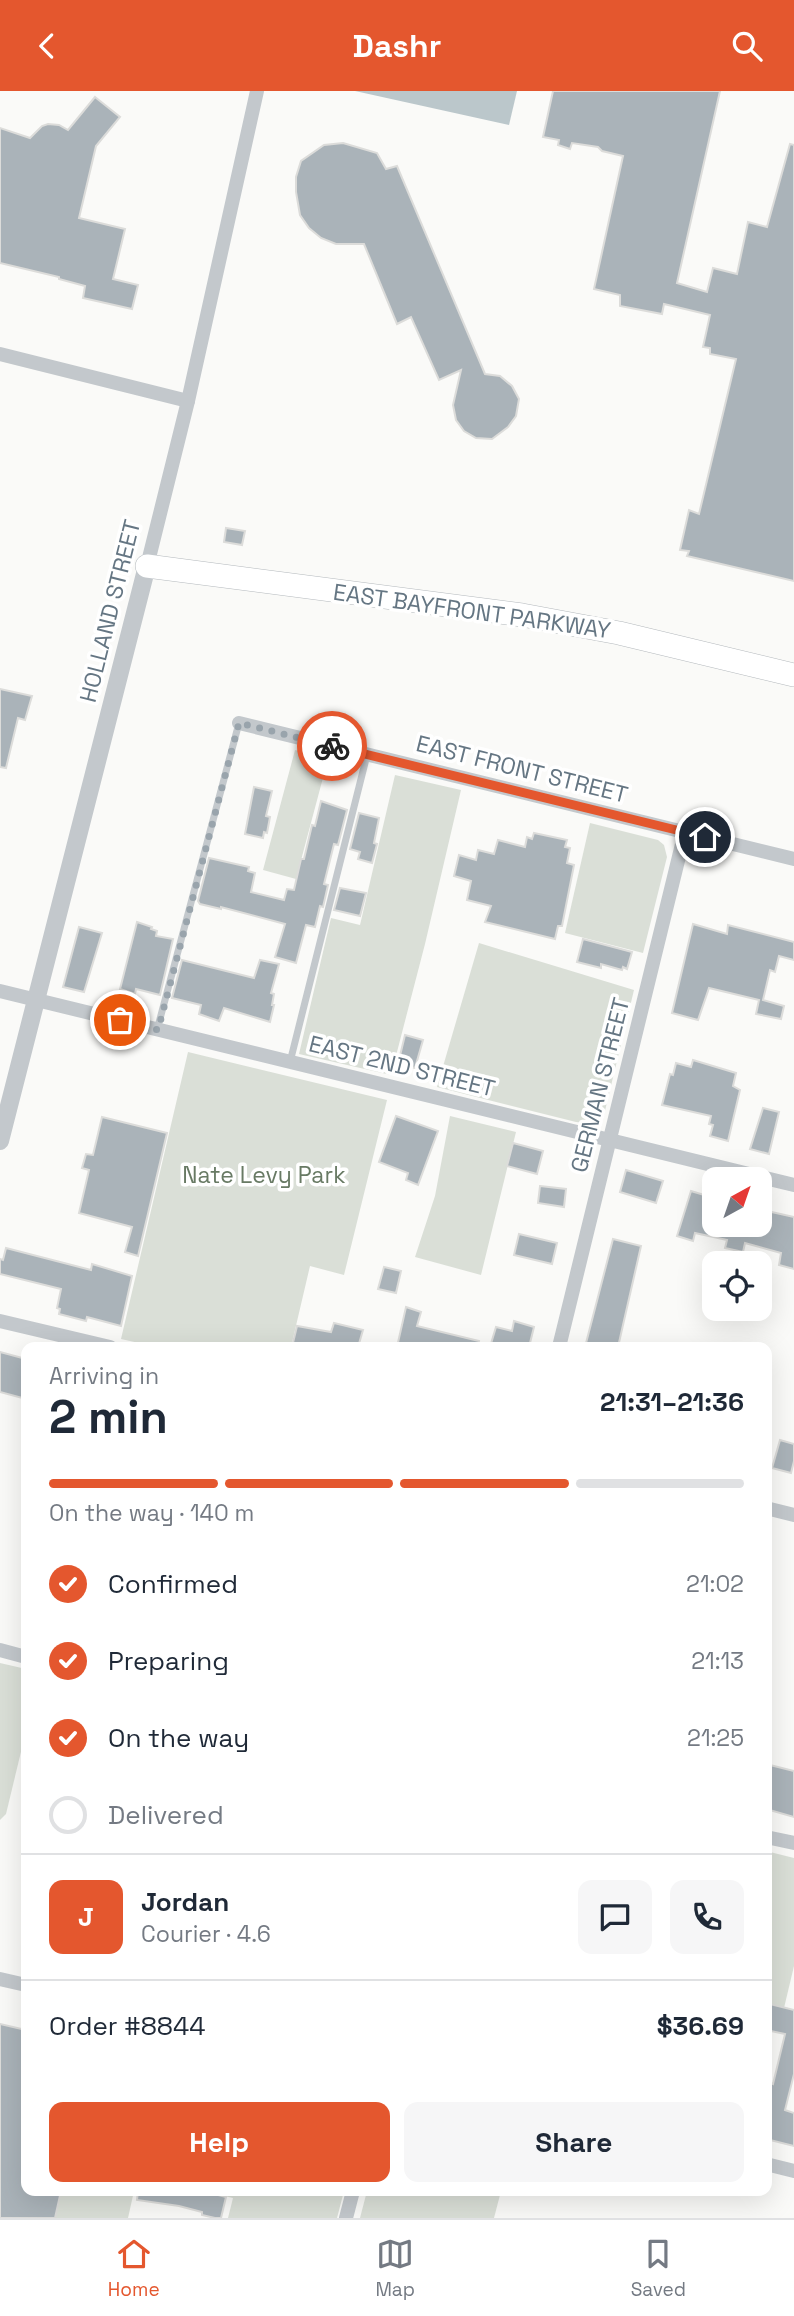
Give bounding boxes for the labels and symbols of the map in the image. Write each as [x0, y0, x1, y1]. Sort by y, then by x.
street label: HOLLAND STREET [73, 516, 147, 706]
street label: EAST BAYFRONT PARKWAY [331, 577, 613, 645]
courier [297, 711, 367, 781]
street label: EAST FRONT STREET [413, 728, 631, 810]
pin [675, 807, 735, 867]
pin [90, 990, 150, 1050]
street label: GERMAN STREET [564, 994, 636, 1176]
street label: EAST 2ND STREET [306, 1028, 498, 1104]
park label: Nate Levy Park [182, 1160, 346, 1190]
north arrow [702, 1167, 772, 1237]

